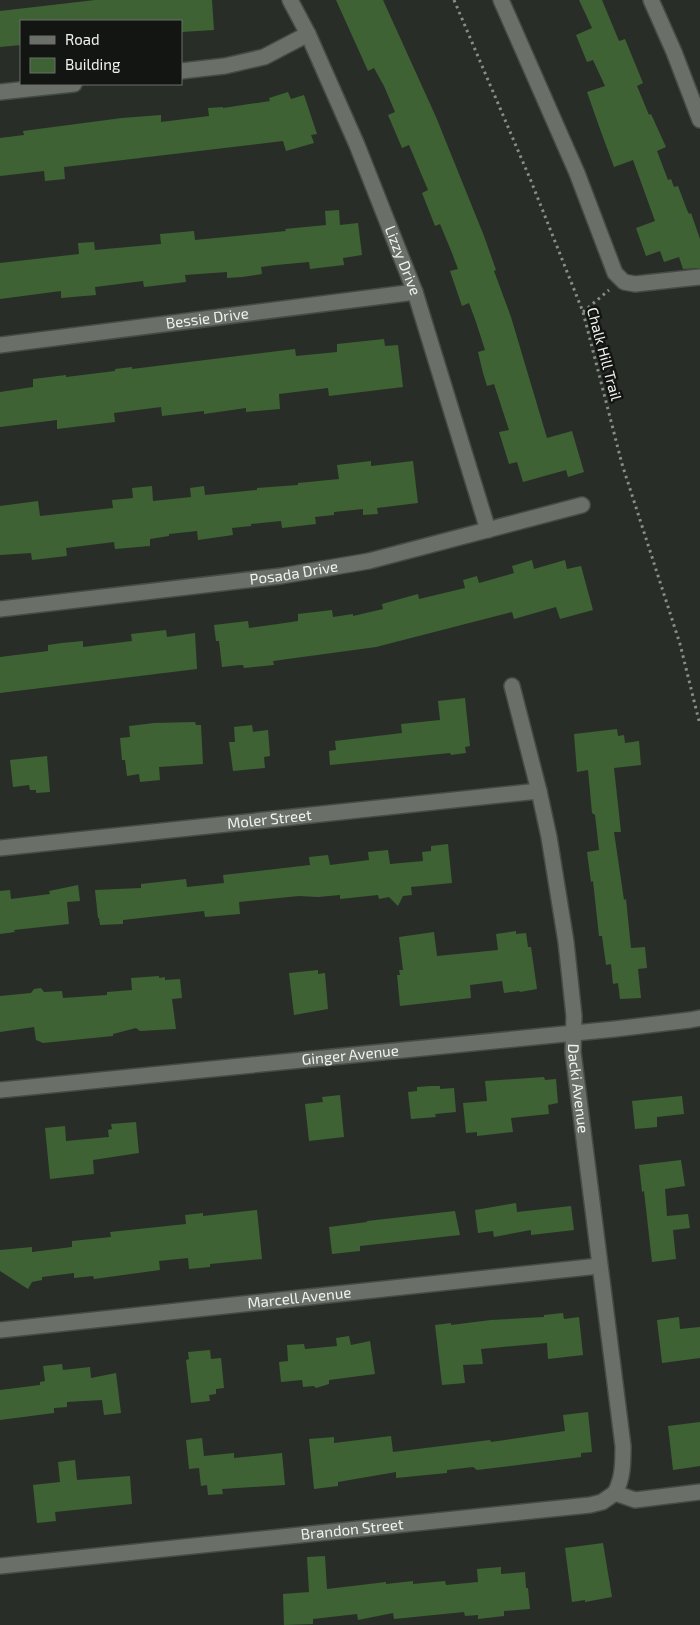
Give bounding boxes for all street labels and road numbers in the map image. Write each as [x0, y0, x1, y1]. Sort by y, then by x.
street label: Lizzy Drive [382, 223, 425, 298]
street label: Bessie Drive [165, 303, 250, 332]
street label: Chalk Hill Trail [584, 305, 626, 403]
street label: Posada Drive [249, 556, 339, 588]
street label: Moler Street [226, 805, 313, 832]
street label: Ginger Avenue [301, 1041, 399, 1068]
street label: Dacki Avenue [565, 1043, 593, 1134]
street label: Marcell Avenue [246, 1283, 352, 1312]
street label: Brandon Street [300, 1514, 405, 1543]

